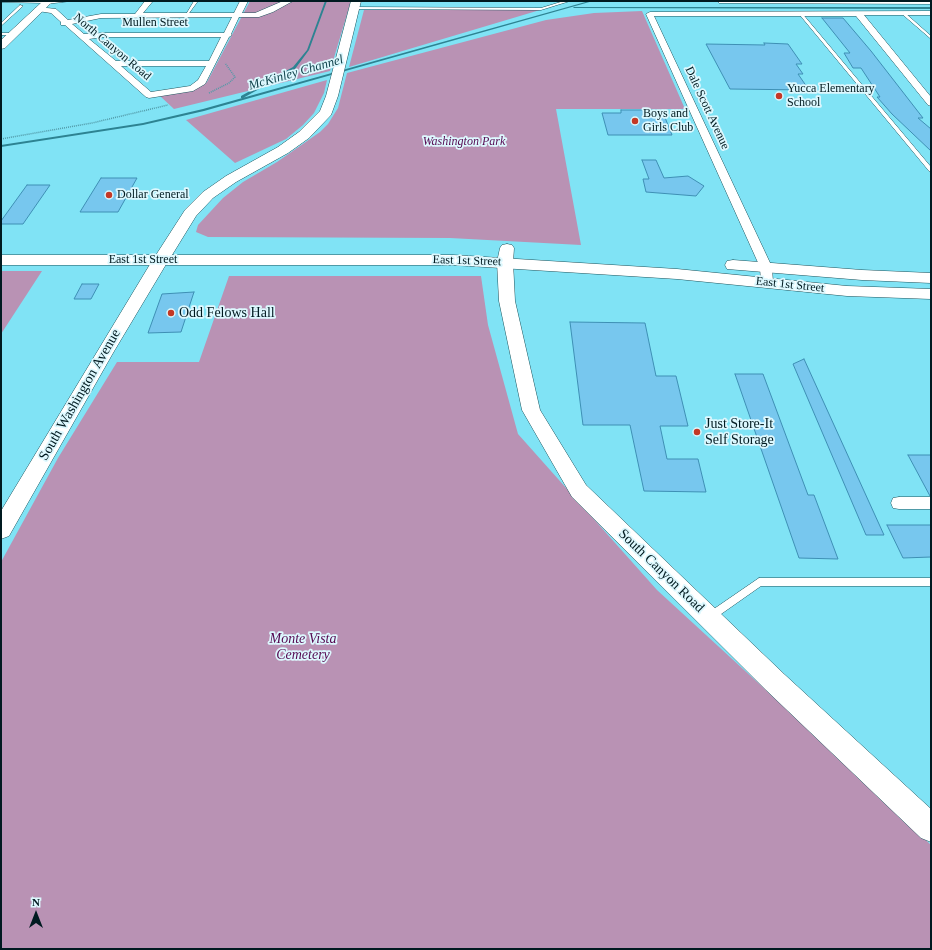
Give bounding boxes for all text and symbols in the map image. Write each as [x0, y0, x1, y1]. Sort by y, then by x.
street label: North Canyon Road [70, 10, 154, 84]
street label: Mullen Street [122, 16, 188, 30]
water label: McKinley Channel [247, 52, 345, 94]
street label: Dale Scott Avenue [682, 64, 732, 152]
place label: Yucca Elementary School [787, 82, 875, 110]
marker: Yucca Elementary School [774, 91, 784, 101]
place label: Boys and Girls Club [643, 107, 693, 135]
marker: Boys and Girls Club [630, 116, 640, 126]
park label: Washington Park [423, 135, 505, 149]
place label: Dollar General [117, 188, 189, 202]
marker: Dollar General [104, 190, 114, 200]
street label: East 1st Street [109, 253, 177, 267]
street label: East 1st Street [432, 253, 502, 269]
street label: East 1st Street [755, 274, 825, 296]
place label: Odd Felows Hall [179, 305, 275, 321]
marker: Odd Felows Hall [166, 308, 176, 318]
street label: South Washington Avenue [36, 326, 124, 464]
place label: Just Store-It Self Storage [705, 416, 774, 448]
marker: Just Store-It Self Storage [692, 427, 702, 437]
street label: South Canyon Road [615, 526, 707, 616]
park label: Monte Vista Cemetery [269, 631, 337, 664]
north arrow [16, 894, 56, 934]
text: N [32, 896, 40, 908]

